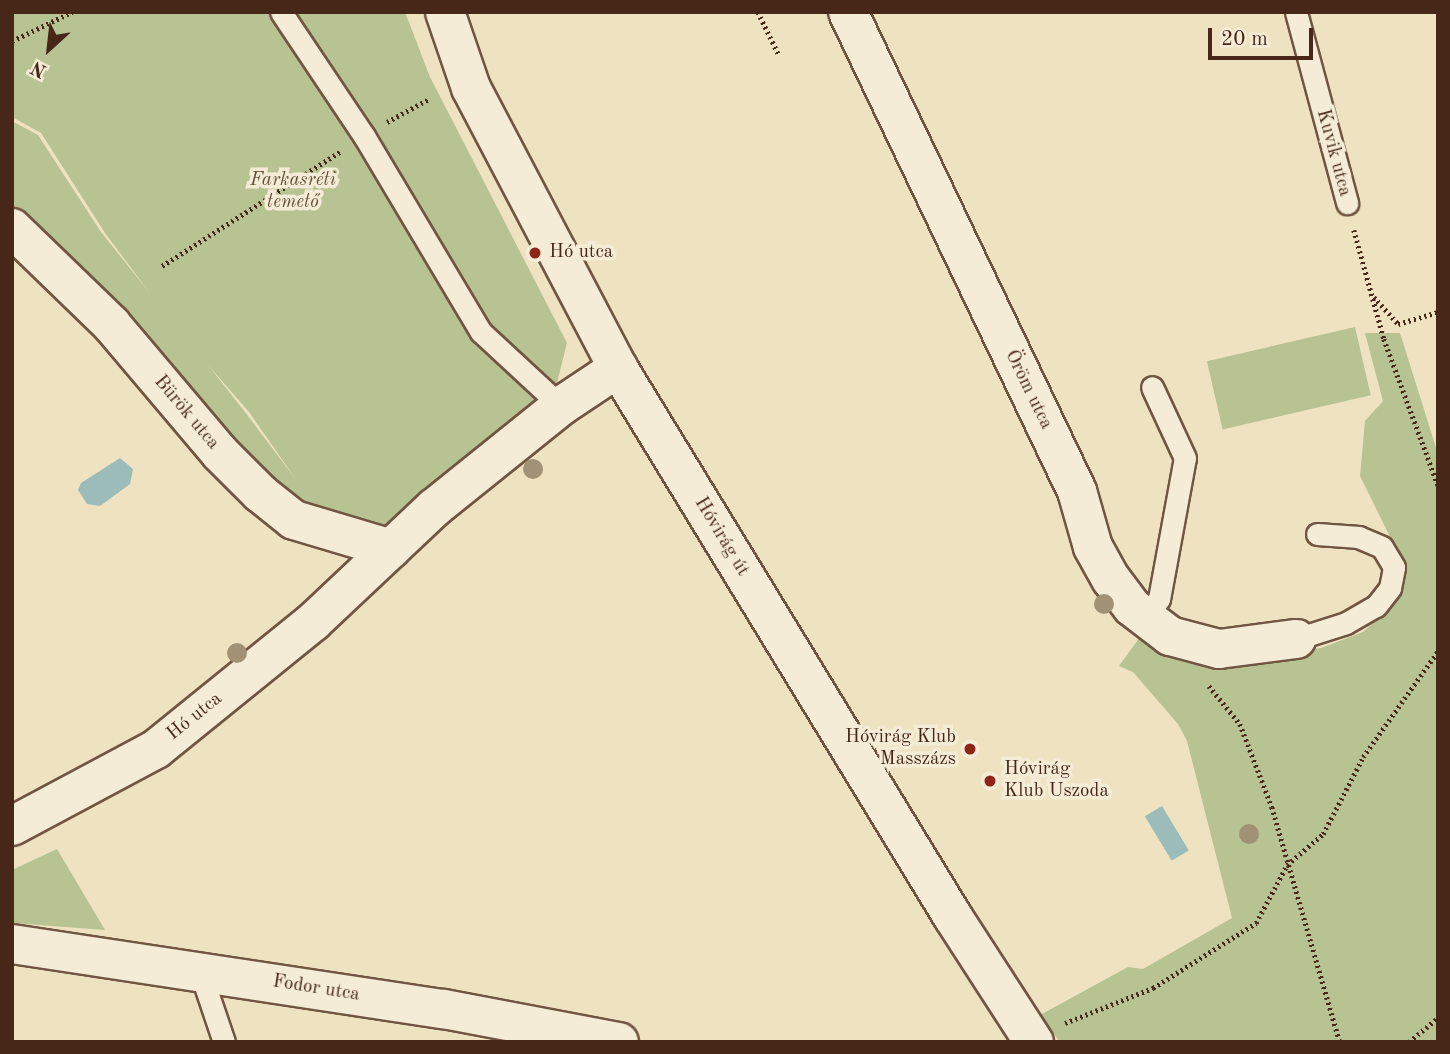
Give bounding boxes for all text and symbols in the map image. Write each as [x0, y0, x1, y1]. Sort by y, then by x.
north arrow [14, 14, 84, 84]
scale bar [1212, 14, 1317, 58]
text: 20 m [1221, 29, 1268, 50]
text: N [28, 56, 50, 80]
street label: Kuvik utca [1310, 107, 1356, 199]
park label: Farkasréti temető [250, 170, 336, 214]
place label: Hó utca [549, 242, 613, 264]
marker: Hó utca [527, 245, 543, 261]
street label: Öröm utca [999, 347, 1057, 433]
street label: Bürök utca [148, 371, 224, 455]
street label: Hóvirág út [688, 493, 754, 581]
street label: Hó utca [163, 688, 227, 746]
place label: Hóvirág Klub Masszázs [845, 727, 956, 771]
marker: Hóvirág Klub Masszázs [962, 741, 978, 757]
place label: Hóvirág Klub Uszoda [1004, 759, 1109, 803]
marker: Hóvirág Klub Uszoda [982, 773, 998, 789]
street label: Fodor utca [271, 971, 361, 1007]

